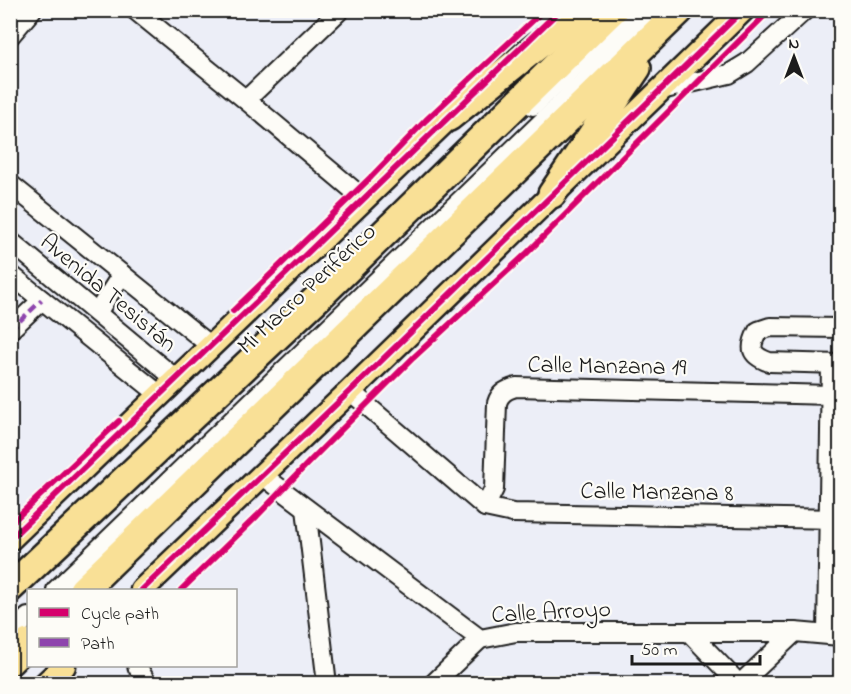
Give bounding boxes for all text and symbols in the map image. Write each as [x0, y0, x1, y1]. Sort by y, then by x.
north arrow [764, 27, 824, 87]
text: N [789, 32, 800, 56]
street label: Mi Macro Periférico [230, 216, 385, 364]
street label: Avenida Tesistán [31, 226, 184, 362]
street label: Calle Manzana 19 [527, 349, 688, 386]
street label: Calle Manzana 8 [580, 475, 734, 512]
legend [27, 589, 237, 667]
street label: Calle Arroyo [490, 593, 612, 635]
text: Cycle path [81, 602, 159, 628]
scale bar [632, 628, 760, 666]
text: Path [81, 632, 115, 658]
text: 50 m [641, 638, 678, 664]

